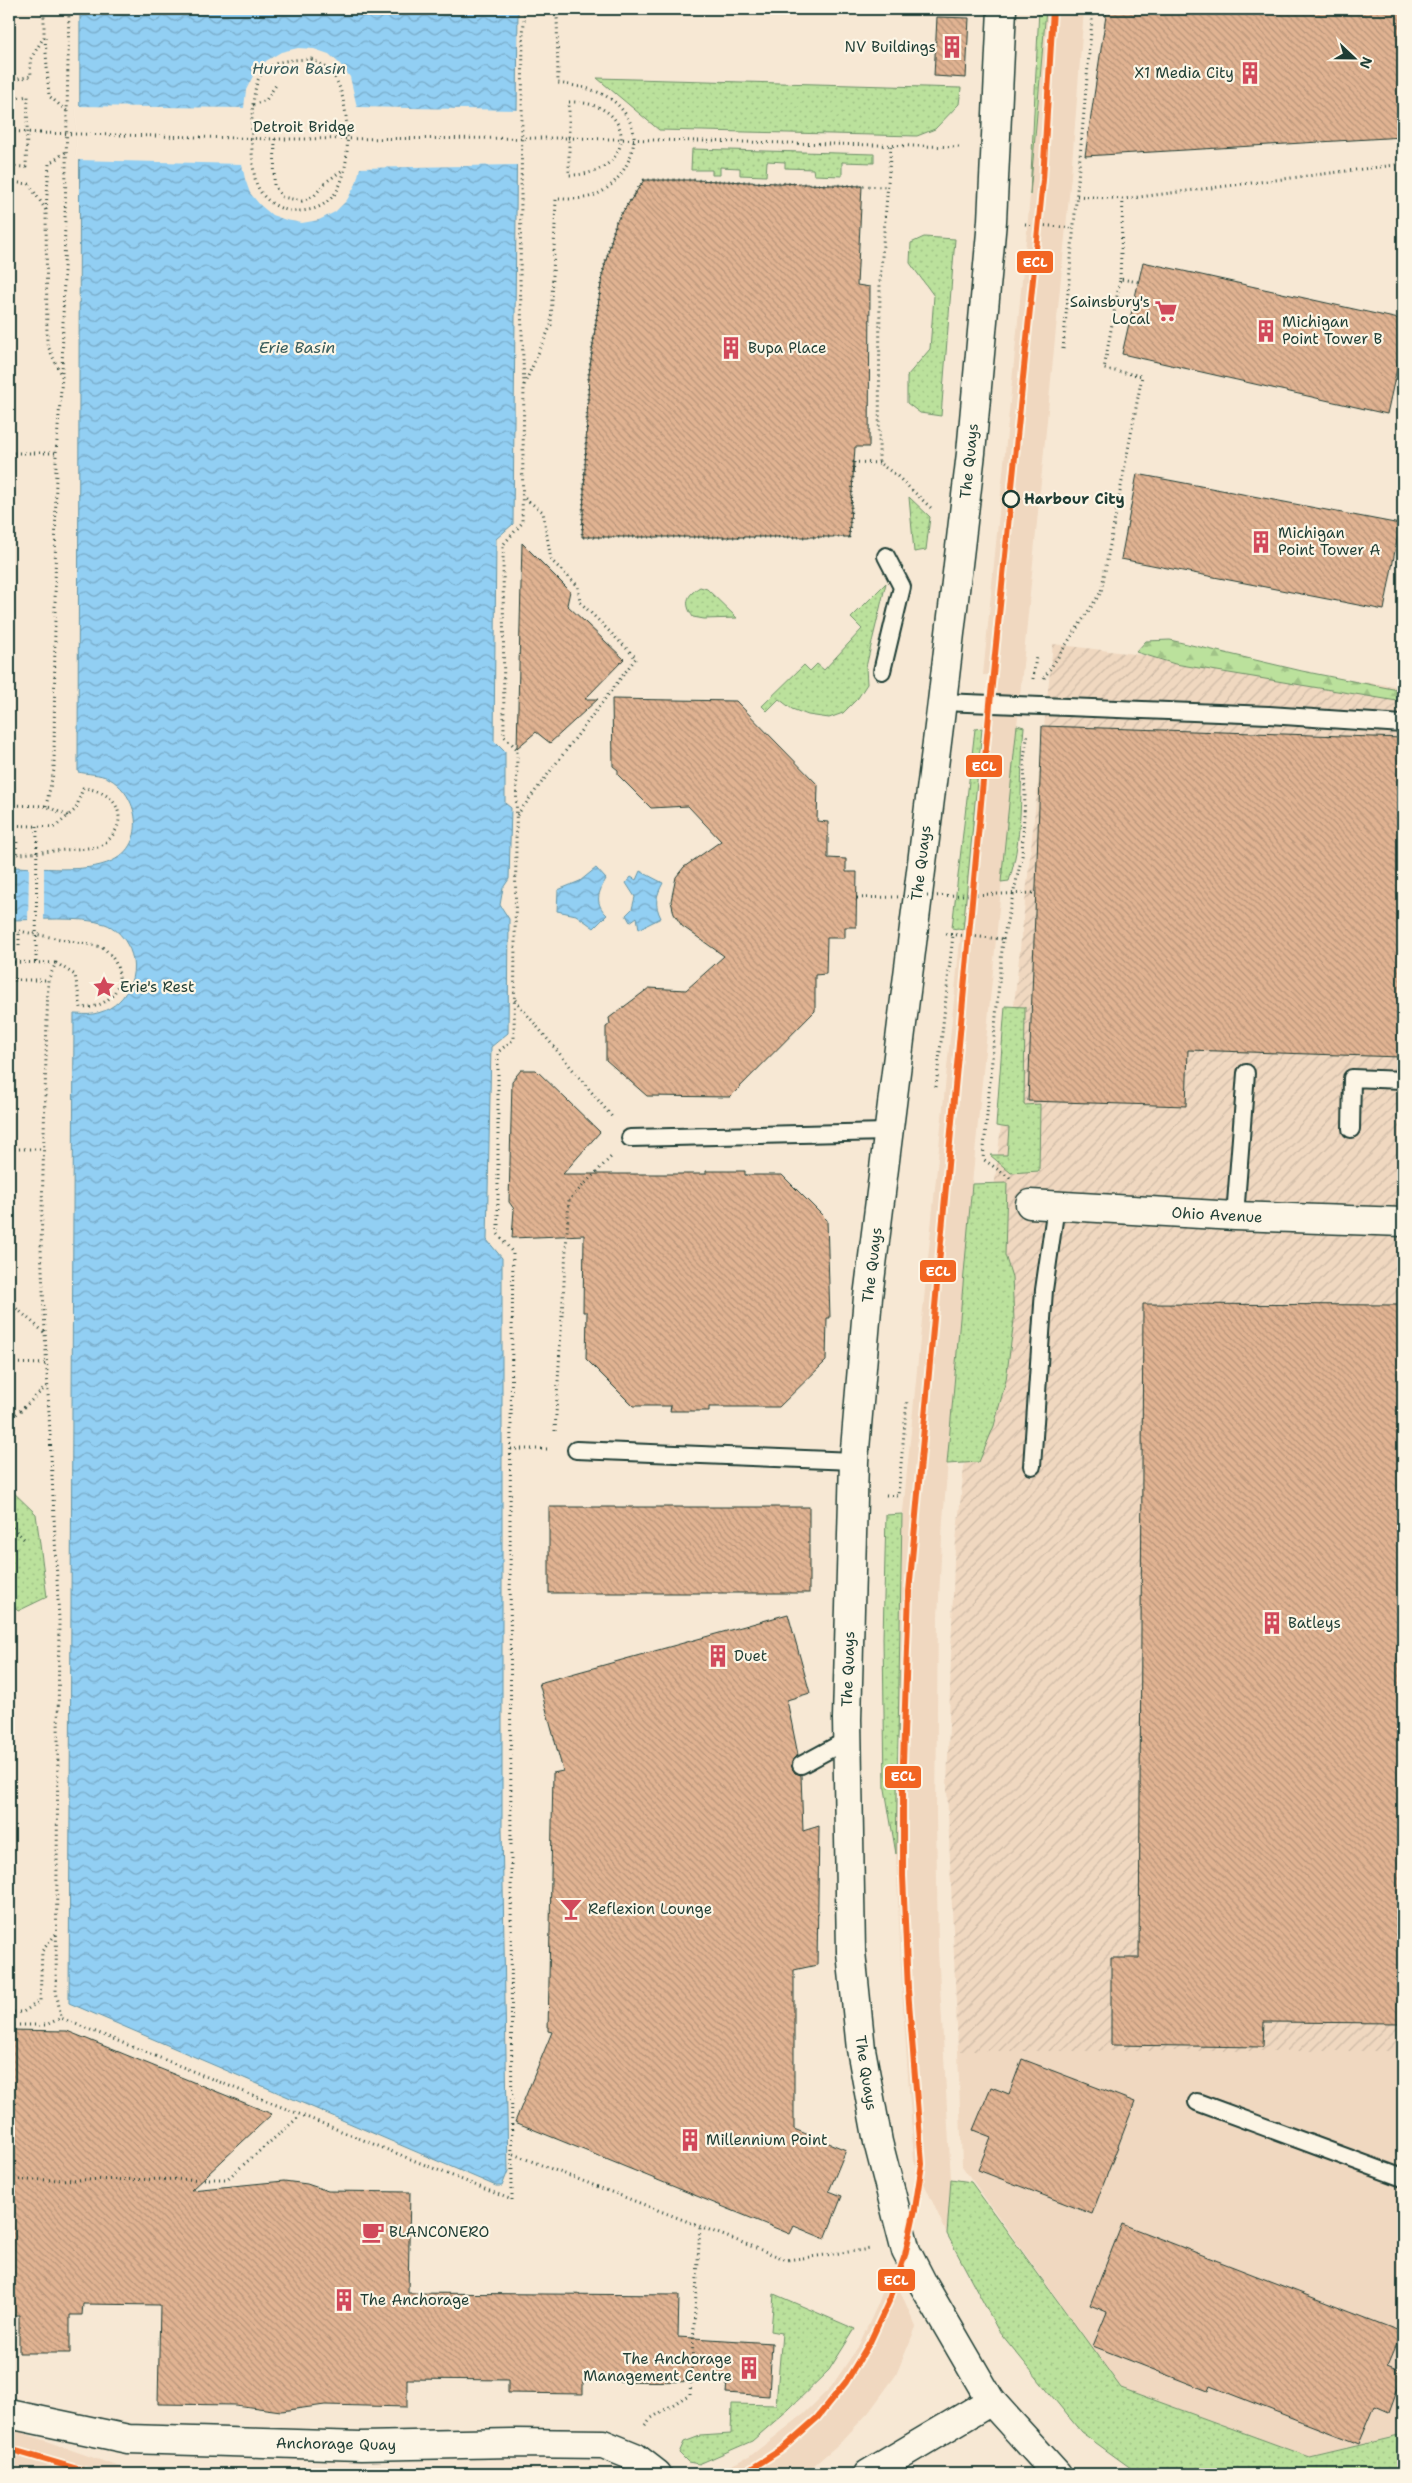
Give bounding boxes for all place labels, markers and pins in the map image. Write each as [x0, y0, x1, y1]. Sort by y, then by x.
building icon: NV Buildings [939, 34, 965, 60]
place label: NV Buildings [845, 37, 936, 57]
building icon: X1 Media City [1237, 60, 1263, 86]
place label: X1 Media City [1135, 63, 1234, 83]
place label: Sainsbury's Local [1070, 292, 1150, 329]
supermarket icon: Sainsbury's Local [1153, 298, 1179, 324]
place label: Michigan Point Tower B [1282, 312, 1383, 349]
building icon: Michigan Point Tower B [1253, 318, 1279, 344]
building icon: Bupa Place [718, 335, 744, 361]
place label: Bupa Place [748, 338, 827, 358]
place label: Harbour City [1024, 489, 1125, 509]
marker: Harbour City [1002, 490, 1020, 508]
place label: Michigan Point Tower A [1278, 523, 1381, 560]
building icon: Michigan Point Tower A [1248, 529, 1274, 555]
place icon: Erie's Rest [91, 974, 117, 1000]
place label: Erie's Rest [120, 977, 195, 997]
building icon: Batleys [1259, 1610, 1285, 1636]
place label: Batleys [1288, 1613, 1341, 1633]
building icon: Duet [705, 1643, 731, 1669]
place label: Duet [734, 1646, 767, 1666]
bar icon: Reflexion Lounge [558, 1896, 584, 1922]
place label: Reflexion Lounge [588, 1899, 712, 1919]
building icon: Millennium Point [677, 2127, 703, 2153]
place label: Millennium Point [706, 2130, 828, 2150]
cafe icon: BLANCONERO [360, 2219, 386, 2245]
place label: BLANCONERO [389, 2222, 489, 2242]
building icon: The Anchorage [331, 2287, 357, 2313]
place label: The Anchorage [360, 2290, 470, 2310]
place label: The Anchorage Management Centre [583, 2349, 732, 2386]
building icon: The Anchorage Management Centre [736, 2355, 762, 2381]

